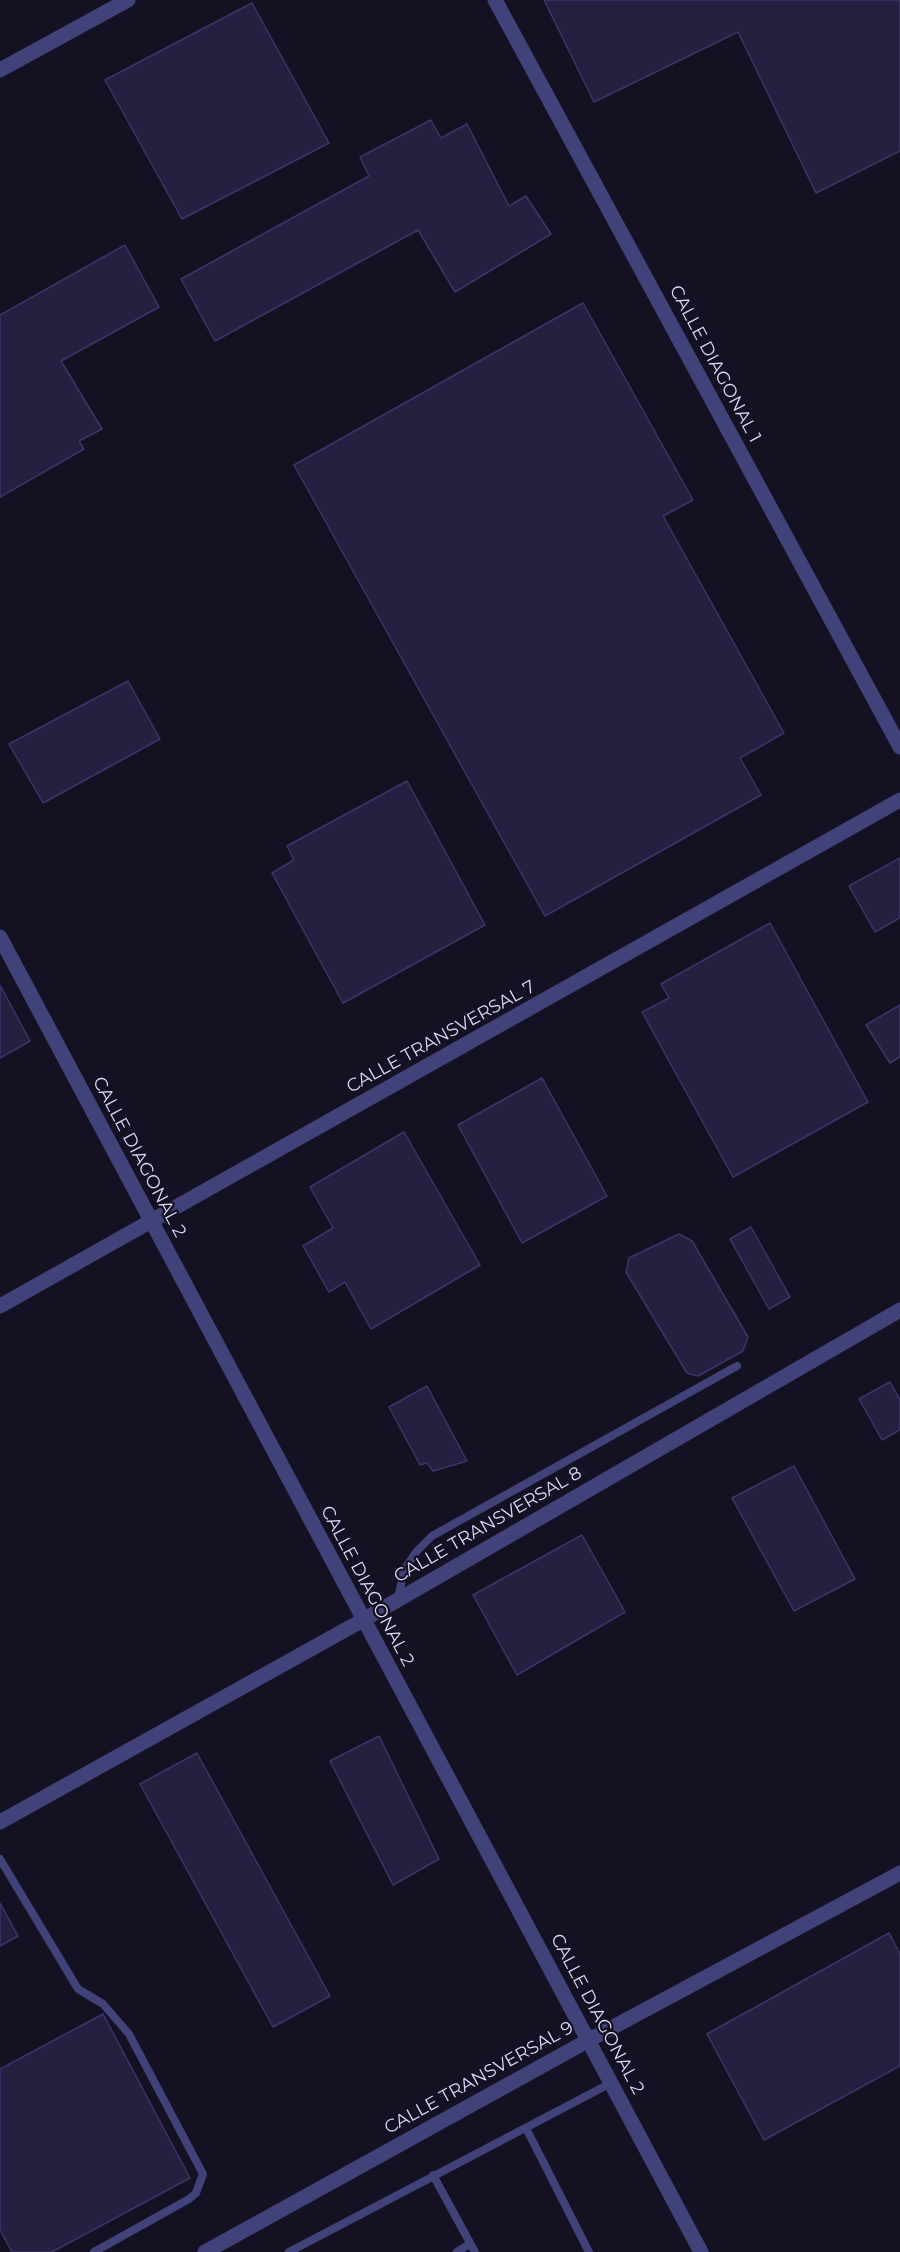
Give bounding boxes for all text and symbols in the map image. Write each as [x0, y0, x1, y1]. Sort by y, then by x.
street label: CALLE DIAGONAL 1 [664, 282, 766, 446]
street label: CALLE TRANSVERSAL 7 [343, 976, 539, 1098]
street label: CALLE DIAGONAL 2 [88, 1073, 190, 1241]
street label: CALLE TRANSVERSAL 8 [390, 1462, 586, 1588]
street label: CALLE DIAGONAL 2 [316, 1502, 418, 1670]
street label: CALLE DIAGONAL 2 [546, 1930, 648, 2098]
street label: CALLE TRANSVERSAL 9 [381, 2017, 577, 2139]

